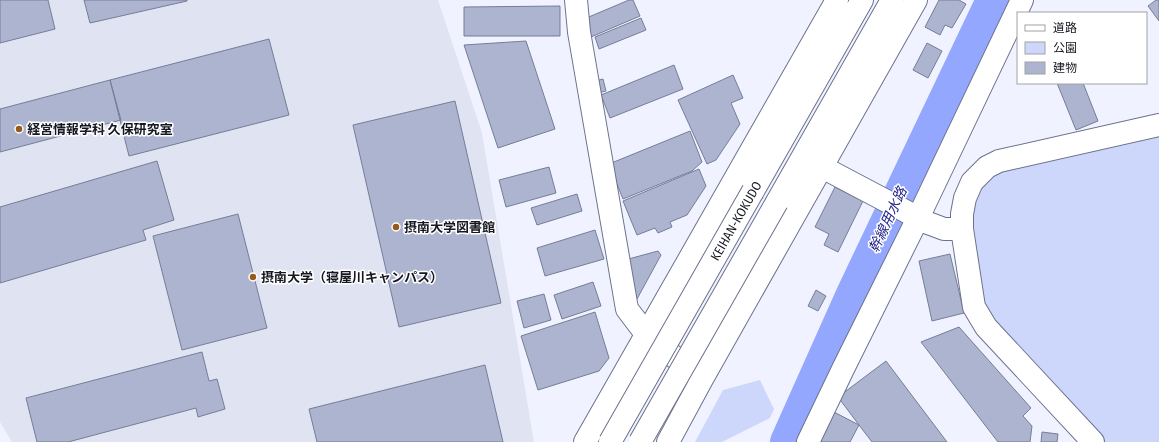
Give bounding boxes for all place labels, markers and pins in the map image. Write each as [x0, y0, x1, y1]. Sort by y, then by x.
place label: 経営情報学科 久保研究室 [27, 122, 173, 137]
marker: 経営情報学科 久保研究室 [14, 124, 24, 134]
place label: 摂南大学図書館 [404, 220, 495, 235]
marker: 摂南大学図書館 [391, 222, 401, 232]
place label: 摂南大学（寝屋川キャンパス） [261, 270, 443, 285]
marker: 摂南大学（寝屋川キャンパス） [248, 272, 258, 282]

